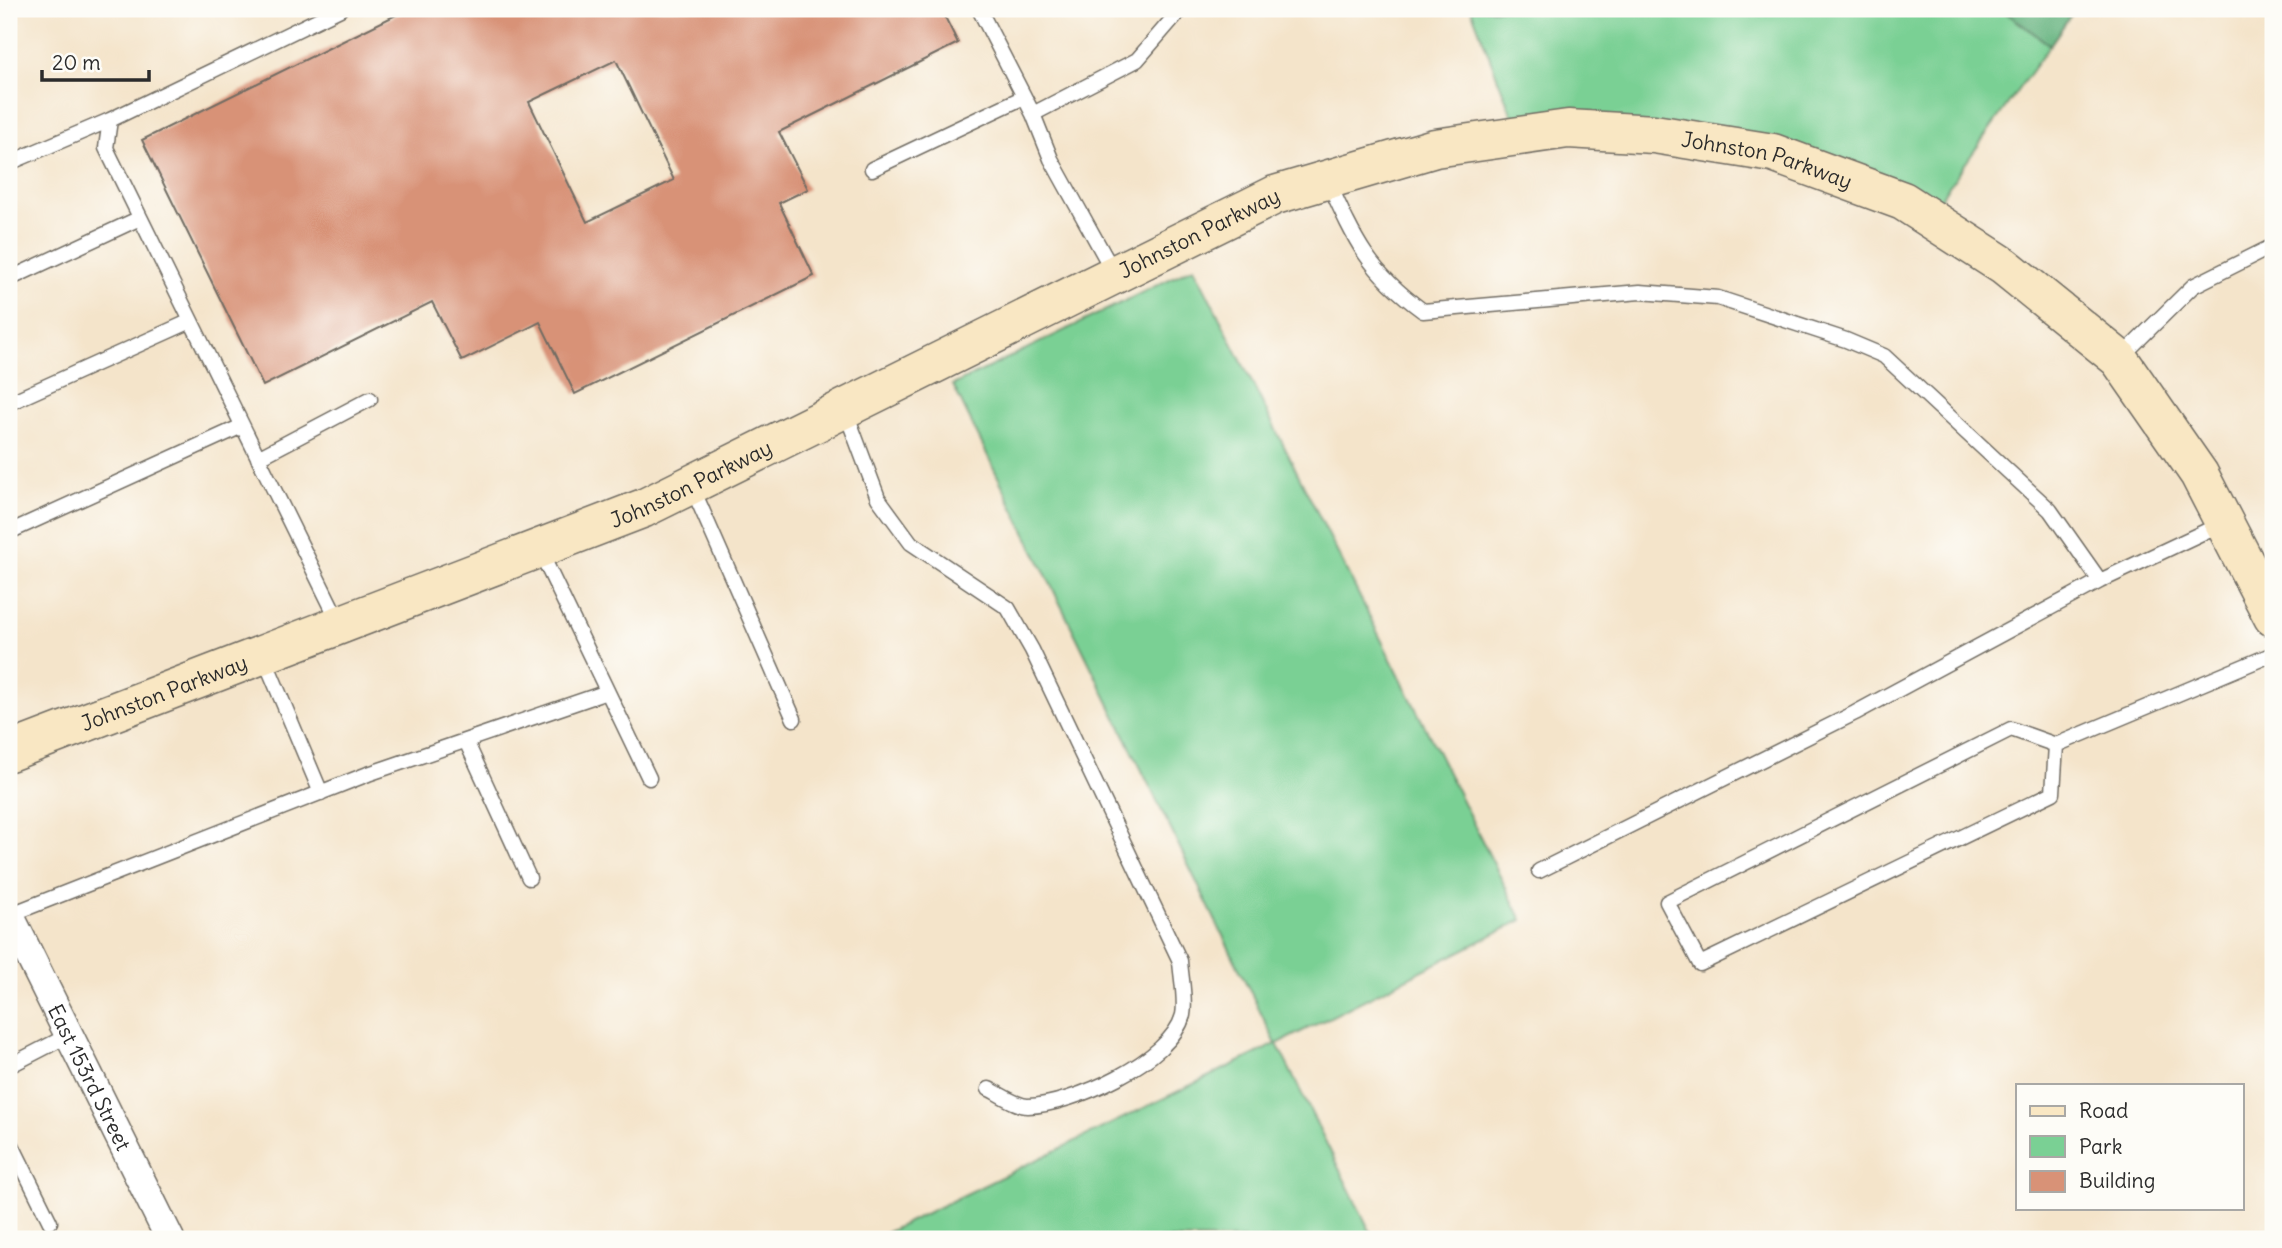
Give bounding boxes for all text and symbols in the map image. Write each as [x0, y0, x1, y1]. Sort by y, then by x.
scale bar [42, 38, 149, 82]
text: 20 m [52, 49, 101, 76]
street label: Johnston Parkway [1680, 125, 1856, 195]
street label: Johnston Parkway [1114, 181, 1284, 284]
street label: Johnston Parkway [606, 433, 776, 533]
street label: Johnston Parkway [77, 648, 251, 737]
street label: East 153rd Street [42, 999, 137, 1155]
legend [2016, 1084, 2244, 1210]
text: Road [2079, 1097, 2128, 1124]
text: Park [2079, 1133, 2122, 1160]
text: Building [2079, 1167, 2155, 1194]

